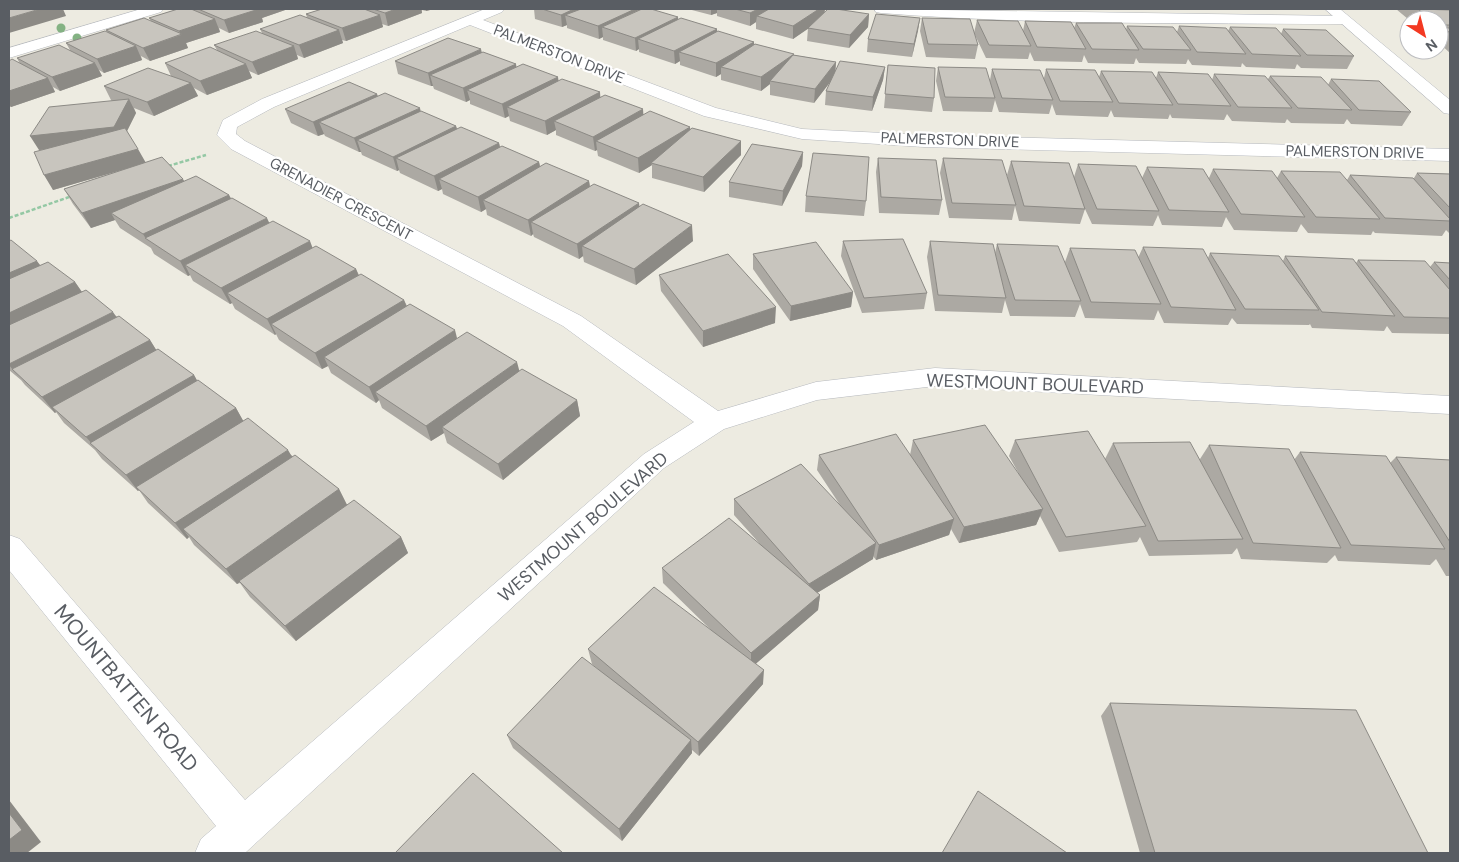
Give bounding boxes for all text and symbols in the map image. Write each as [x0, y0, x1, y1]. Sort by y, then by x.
north arrow [1399, 10, 1449, 60]
street label: PALMERSTON DRIVE [491, 20, 627, 88]
text: N [1422, 35, 1441, 56]
street label: PALMERSTON DRIVE [880, 128, 1020, 152]
street label: PALMERSTON DRIVE [1285, 141, 1425, 163]
street label: GRENADIER CRESCENT [266, 153, 416, 245]
street label: WESTMOUNT BOULEVARD [926, 368, 1144, 400]
street label: WESTMOUNT BOULEVARD [493, 447, 673, 607]
street label: MOUNTBATTEN ROAD [48, 598, 204, 778]

